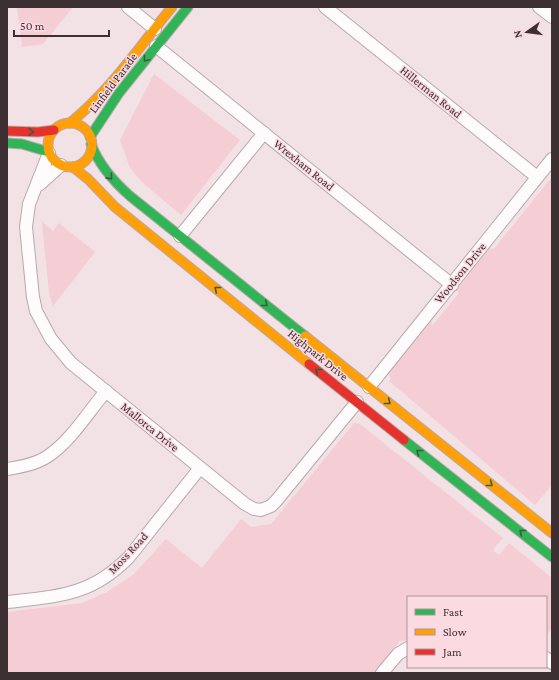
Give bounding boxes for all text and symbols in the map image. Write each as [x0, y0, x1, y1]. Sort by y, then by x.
scale bar [14, 12, 109, 38]
north arrow [507, 12, 547, 52]
text: 50 m [20, 19, 45, 33]
text: N [510, 29, 524, 40]
street label: Linfield Parade [86, 50, 140, 116]
one-way arrow [144, 55, 151, 62]
street label: Hillerman Road [397, 63, 465, 121]
one-way arrow [28, 127, 34, 136]
street label: Wrexham Road [271, 136, 338, 194]
one-way arrow [106, 172, 113, 180]
street label: Woodson Drive [431, 240, 489, 306]
one-way arrow [214, 287, 221, 294]
one-way arrow [260, 299, 267, 306]
street label: Highpark Drive [285, 326, 351, 384]
one-way arrow [315, 368, 323, 375]
one-way arrow [384, 398, 391, 405]
street label: Mallorca Drive [118, 399, 182, 455]
one-way arrow [417, 450, 424, 457]
one-way arrow [485, 479, 492, 486]
street label: Moss Road [105, 529, 151, 577]
one-way arrow [519, 530, 526, 537]
legend [407, 596, 547, 668]
text: Fast [443, 605, 464, 619]
text: Slow [443, 625, 467, 639]
text: Jam [442, 645, 462, 659]

